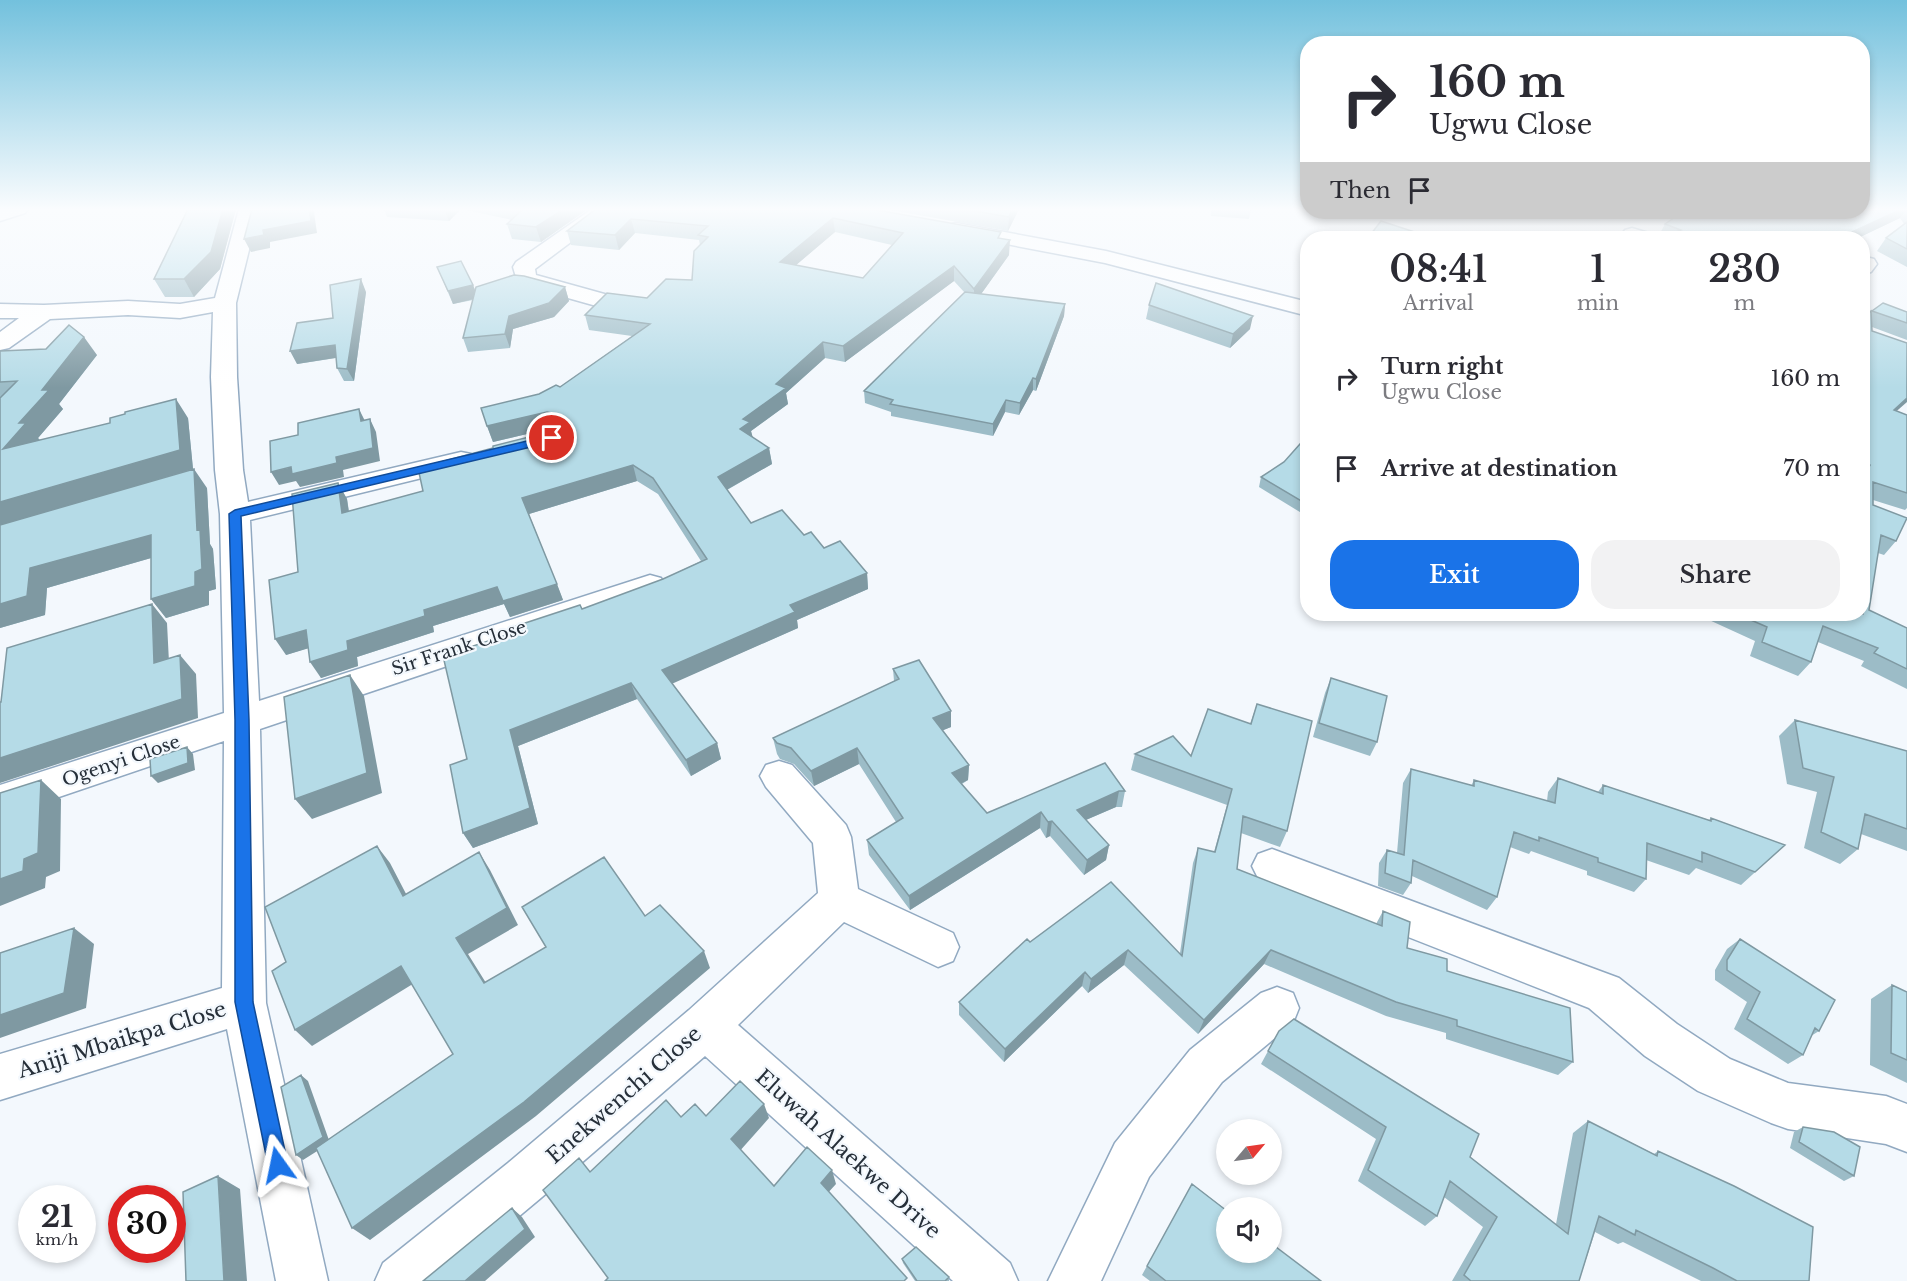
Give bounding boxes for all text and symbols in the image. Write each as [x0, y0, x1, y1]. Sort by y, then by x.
text: 160 m [1429, 56, 1565, 108]
icon: right [1330, 60, 1408, 138]
text: Ugwu Close [1429, 108, 1592, 141]
icon: arrive [1403, 174, 1436, 207]
text: Then [1330, 177, 1391, 204]
text: 08:41 [1389, 247, 1488, 292]
text: 1 [1590, 247, 1606, 292]
text: 230 [1708, 247, 1781, 292]
text: Arrival [1403, 291, 1474, 315]
text: min [1577, 291, 1619, 315]
text: m [1734, 291, 1755, 315]
text: Turn right [1381, 353, 1503, 380]
icon: right [1330, 362, 1363, 395]
text: 160 m [1770, 365, 1840, 392]
text: Ugwu Close [1381, 380, 1502, 404]
pin [526, 412, 577, 463]
icon: arrive [535, 421, 568, 454]
icon: arrive [1330, 452, 1363, 485]
text: Arrive at destination [1381, 455, 1618, 482]
text: 70 m [1783, 455, 1840, 482]
button: Exit [1330, 540, 1579, 609]
button: Share [1591, 540, 1840, 609]
street label: Sir Frank Close [389, 616, 529, 680]
street label: Ogenyi Close [59, 731, 183, 791]
street label: Aniji Mbaikpa Close [14, 996, 229, 1084]
street label: Enekwenchi Close [541, 1021, 707, 1169]
street label: Eluwah Alaekwe Drive [750, 1064, 946, 1244]
north arrow [1216, 1119, 1282, 1185]
map controls [1216, 1119, 1282, 1263]
position arrow [246, 1133, 310, 1197]
speed limit sign: 30 [108, 1185, 186, 1263]
button: sound [1216, 1197, 1282, 1263]
text: 21 [41, 1198, 73, 1235]
text: km/h [36, 1230, 78, 1249]

